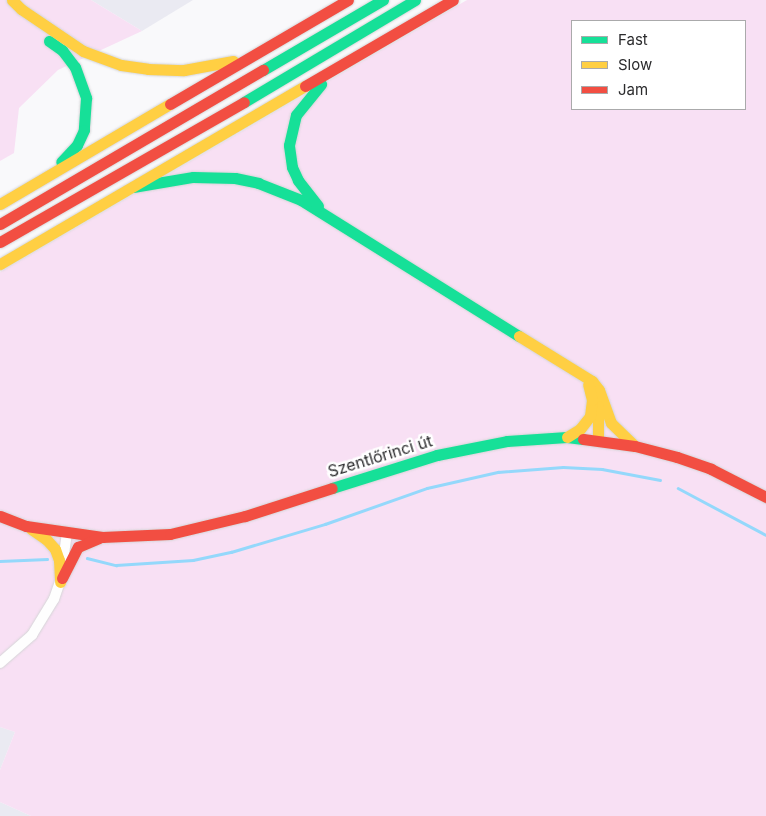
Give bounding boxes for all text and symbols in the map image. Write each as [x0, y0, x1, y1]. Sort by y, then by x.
legend [571, 20, 746, 110]
text: Fast [618, 30, 648, 49]
text: Slow [618, 55, 652, 74]
text: Jam [618, 80, 648, 99]
street label: Szentlőrinci út [325, 431, 435, 481]

